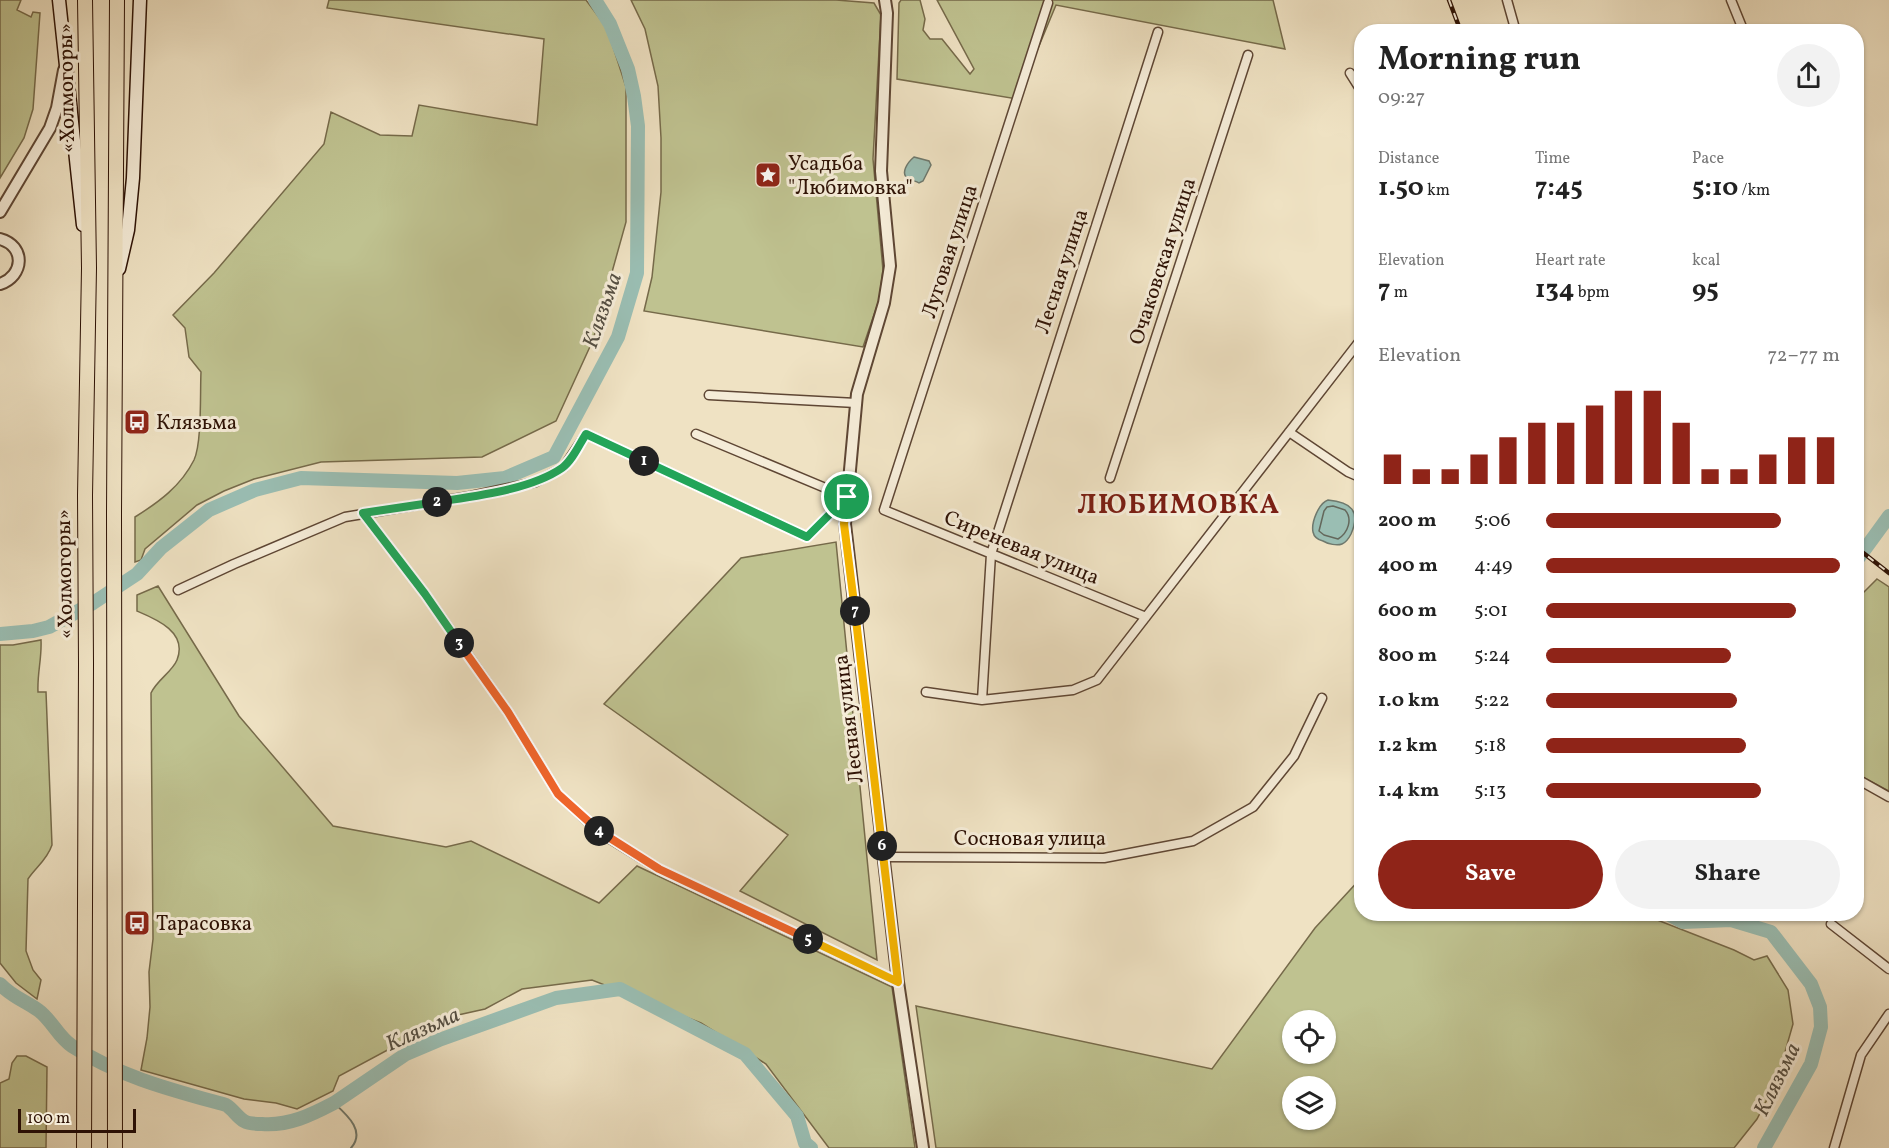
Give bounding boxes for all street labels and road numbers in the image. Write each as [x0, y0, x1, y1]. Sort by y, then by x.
street label: «Холмогоры» [52, 23, 83, 153]
street label: Очаковская улица [1123, 174, 1204, 349]
street label: Луговая улица [915, 181, 986, 322]
street label: Лесная улица [1029, 205, 1096, 338]
street label: Сиреневая улица [939, 504, 1104, 593]
street label: «Холмогоры» [50, 509, 81, 639]
street label: Лесная улица [827, 653, 872, 785]
street label: Сосновая улица [954, 825, 1106, 854]

